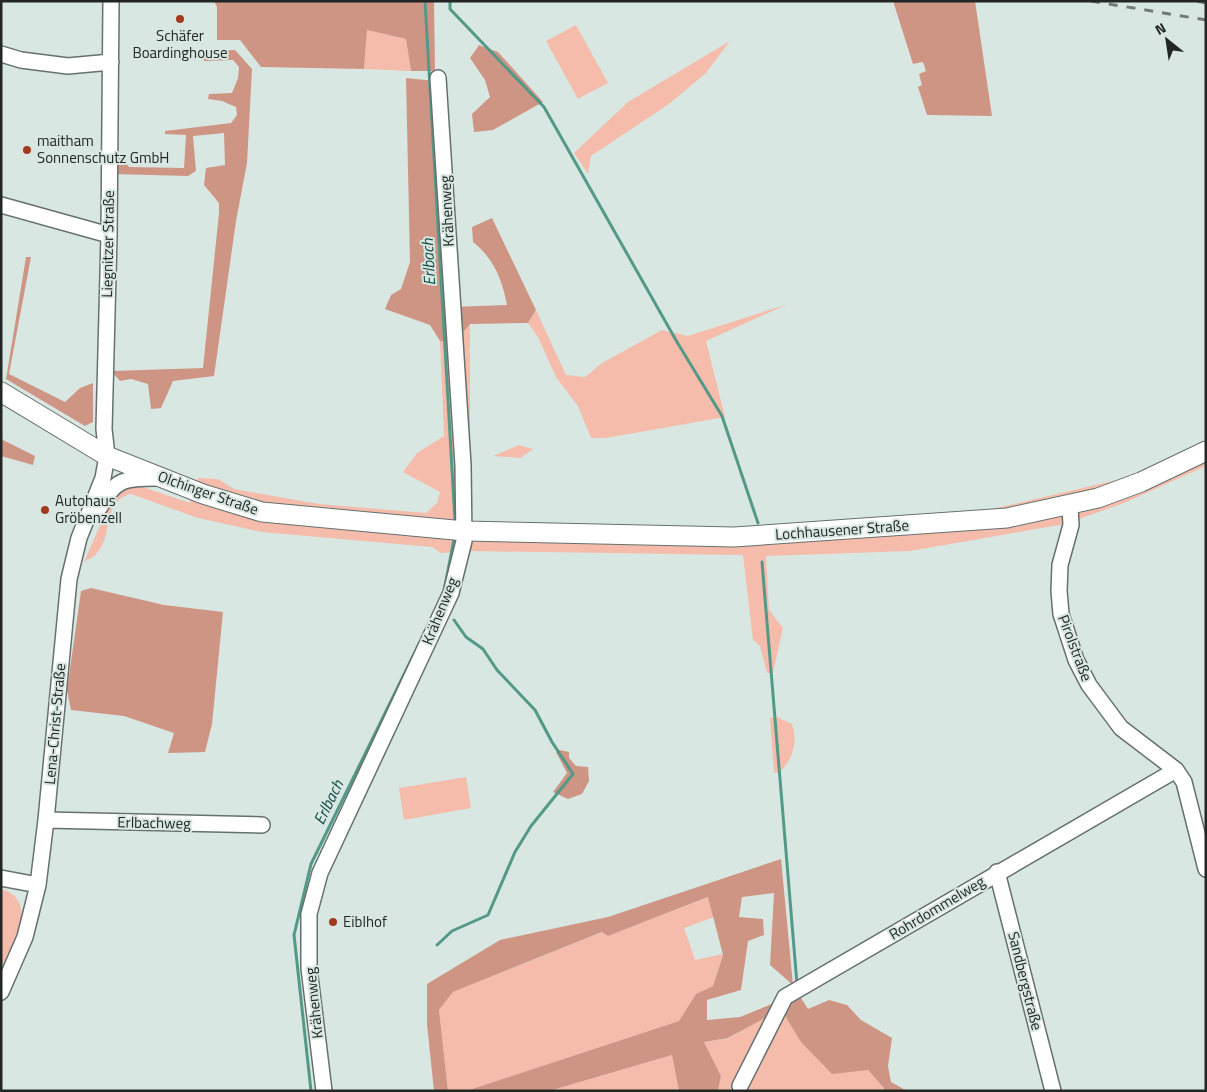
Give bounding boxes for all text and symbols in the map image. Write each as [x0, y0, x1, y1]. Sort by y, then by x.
marker: Schäfer Boardinghouse [174, 13, 186, 25]
north arrow [1142, 15, 1192, 65]
text: N [1151, 17, 1170, 40]
place label: Schäfer Boardinghouse [132, 24, 228, 64]
place label: maitham Sonnenschutz GmbH [37, 129, 169, 169]
marker: maitham Sonnenschutz GmbH [21, 144, 33, 156]
street label: Krähenweg [433, 174, 460, 247]
street label: Liegnitzer Straße [95, 190, 120, 298]
water label: Erlbach [415, 237, 441, 286]
street label: Olchinger Straße [155, 465, 262, 521]
place label: Autohaus Gröbenzell [55, 489, 122, 529]
marker: Autohaus Gröbenzell [39, 504, 51, 516]
street label: Lochhausener Straße [774, 513, 910, 546]
street label: Krähenweg [415, 573, 464, 648]
street label: Pirolstraße [1052, 611, 1099, 685]
street label: Lena-Christ-Straße [38, 662, 71, 786]
water label: Erlbach [307, 775, 350, 828]
street label: Erlbachweg [117, 810, 191, 835]
street label: Rohrdommelweg [884, 870, 989, 945]
place label: Eiblhof [343, 910, 387, 933]
marker: Eiblhof [327, 916, 339, 928]
street label: Sandbergstraße [1002, 929, 1049, 1033]
street label: Krähenweg [298, 966, 329, 1040]

